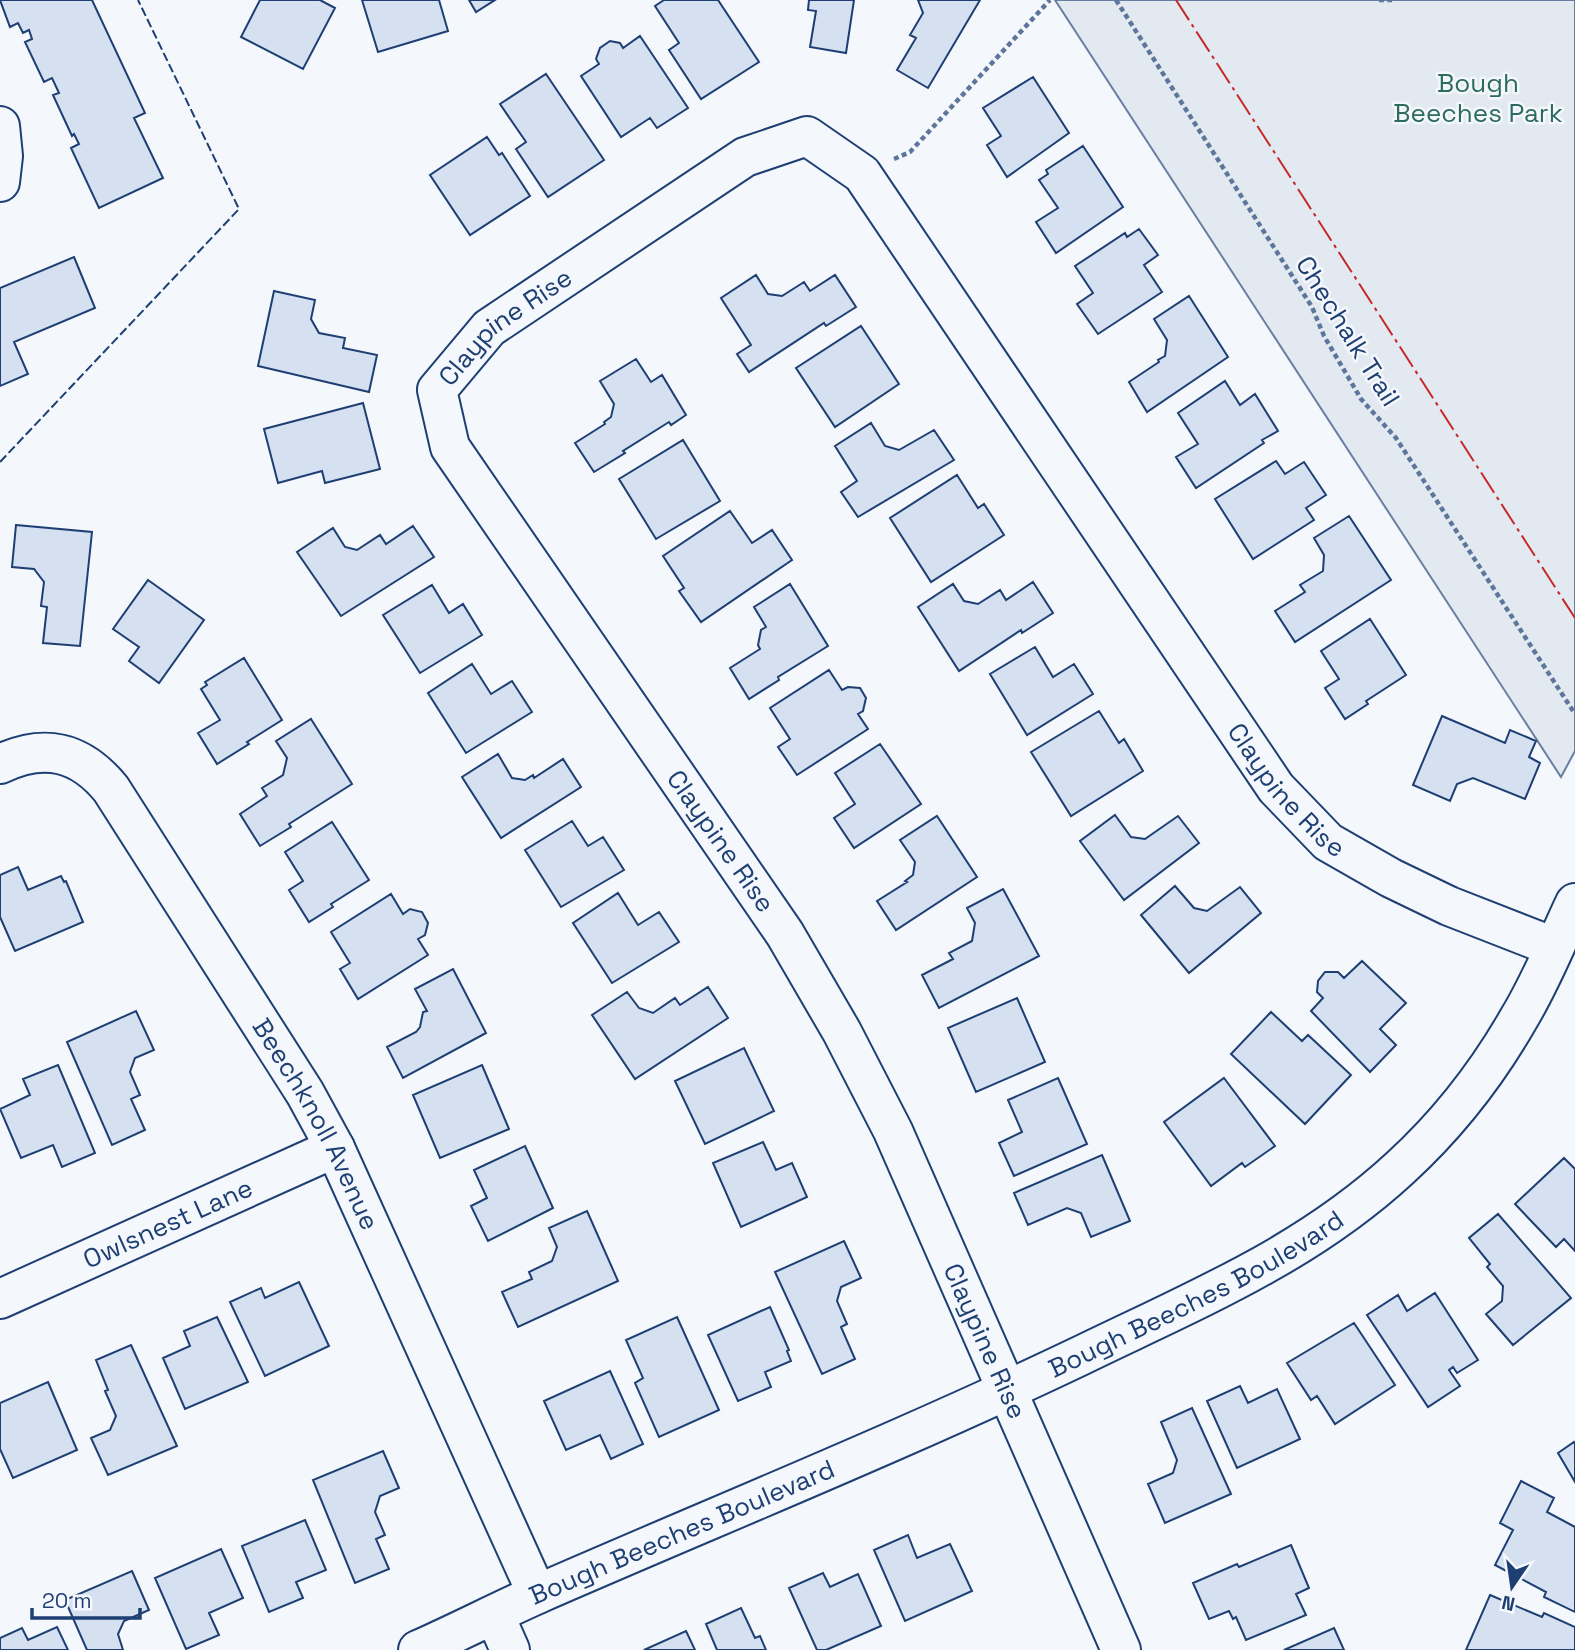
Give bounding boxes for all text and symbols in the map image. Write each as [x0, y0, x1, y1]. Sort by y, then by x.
park label: Bough Beeches Park [1393, 66, 1563, 130]
street label: Chechalk Trail [1288, 249, 1408, 413]
street label: Claypine Rise [431, 260, 578, 393]
street label: Claypine Rise [1220, 716, 1351, 865]
street label: Claypine Rise [659, 763, 783, 919]
street label: Beechknoll Avenue [245, 1012, 387, 1235]
street label: Owlsnest Lane [78, 1170, 258, 1276]
street label: Bough Beeches Boulevard [1043, 1202, 1350, 1385]
street label: Claypine Rise [936, 1258, 1034, 1424]
street label: Bough Beeches Boulevard [524, 1452, 840, 1613]
north arrow [1477, 1552, 1547, 1622]
scale bar [32, 1576, 140, 1620]
text: 20 m [42, 1587, 92, 1614]
text: N [1499, 1589, 1517, 1617]

